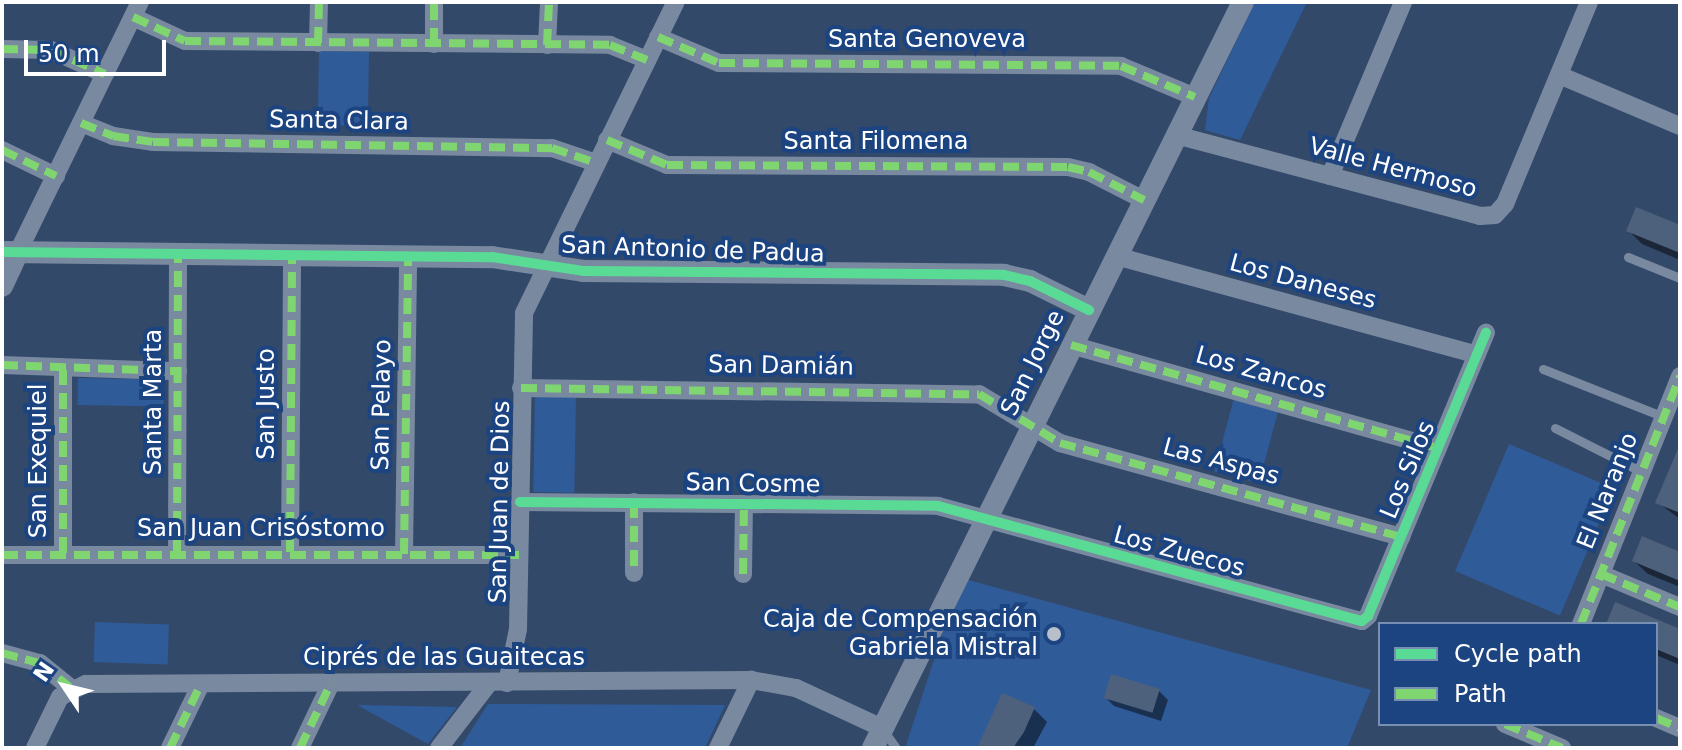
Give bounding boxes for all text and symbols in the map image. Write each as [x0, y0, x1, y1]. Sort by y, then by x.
scale bar [28, 24, 170, 74]
street label: Santa Genoveva [828, 26, 1026, 54]
text: 50 m [38, 40, 100, 68]
street label: Santa Clara [269, 105, 409, 137]
street label: Santa Filomena [783, 128, 969, 156]
street label: Valle Hermoso [1306, 132, 1480, 204]
street label: San Antonio de Padua [561, 231, 825, 269]
street label: Los Daneses [1226, 249, 1380, 315]
street label: San Jorge [995, 305, 1071, 421]
street label: Santa Marta [140, 329, 168, 475]
street label: San Pelayo [366, 339, 398, 471]
street label: Los Zancos [1192, 341, 1330, 405]
street label: San Justo [253, 348, 281, 460]
street label: San Damián [708, 350, 854, 382]
street label: San Exequiel [25, 384, 53, 538]
street label: San Juan de Dios [484, 400, 516, 604]
street label: Los Silos [1375, 417, 1441, 523]
street label: El Naranjo [1572, 428, 1644, 554]
street label: Las Aspas [1160, 433, 1282, 491]
street label: San Cosme [685, 468, 821, 500]
street label: San Juan Crisóstomo [137, 515, 385, 543]
street label: Los Zuecos [1110, 521, 1248, 583]
place label: Caja de Compensación Gabriela Mistral [763, 606, 1038, 662]
legend [1378, 622, 1658, 726]
marker: Caja de Compensación Gabriela Mistral [1045, 625, 1063, 643]
text: Cycle path [1454, 640, 1582, 668]
street label: Ciprés de las Guaitecas [303, 644, 585, 672]
north arrow [24, 646, 104, 726]
text: N [28, 657, 59, 687]
text: Path [1454, 680, 1507, 708]

